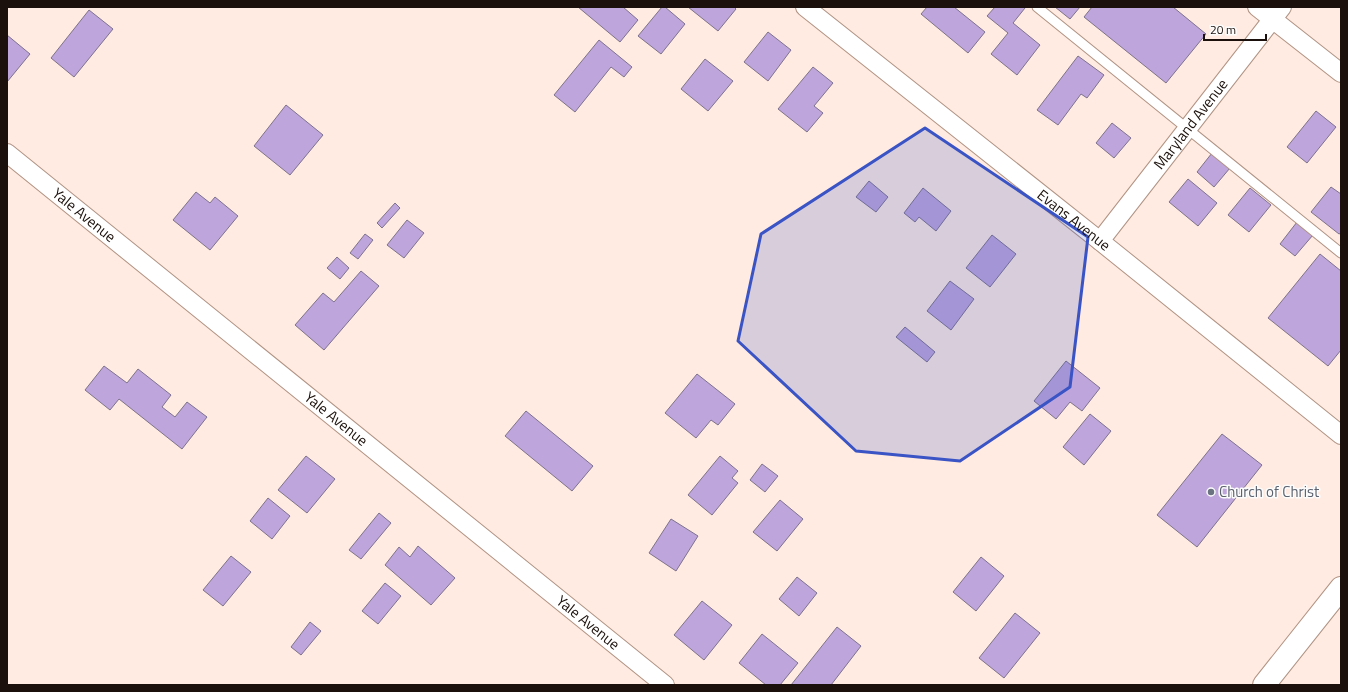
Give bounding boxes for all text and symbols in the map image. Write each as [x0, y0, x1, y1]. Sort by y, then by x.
scale bar [1204, 16, 1266, 42]
text: 20 m [1210, 20, 1236, 39]
street label: Maryland Avenue [1148, 73, 1233, 174]
street label: Yale Avenue [48, 182, 121, 248]
street label: Evans Avenue [1032, 183, 1116, 256]
street label: Yale Avenue [299, 386, 373, 451]
place label: Church of Christ [1219, 480, 1320, 503]
marker: Church of Christ [1206, 487, 1216, 497]
street label: Yale Avenue [551, 589, 625, 655]

